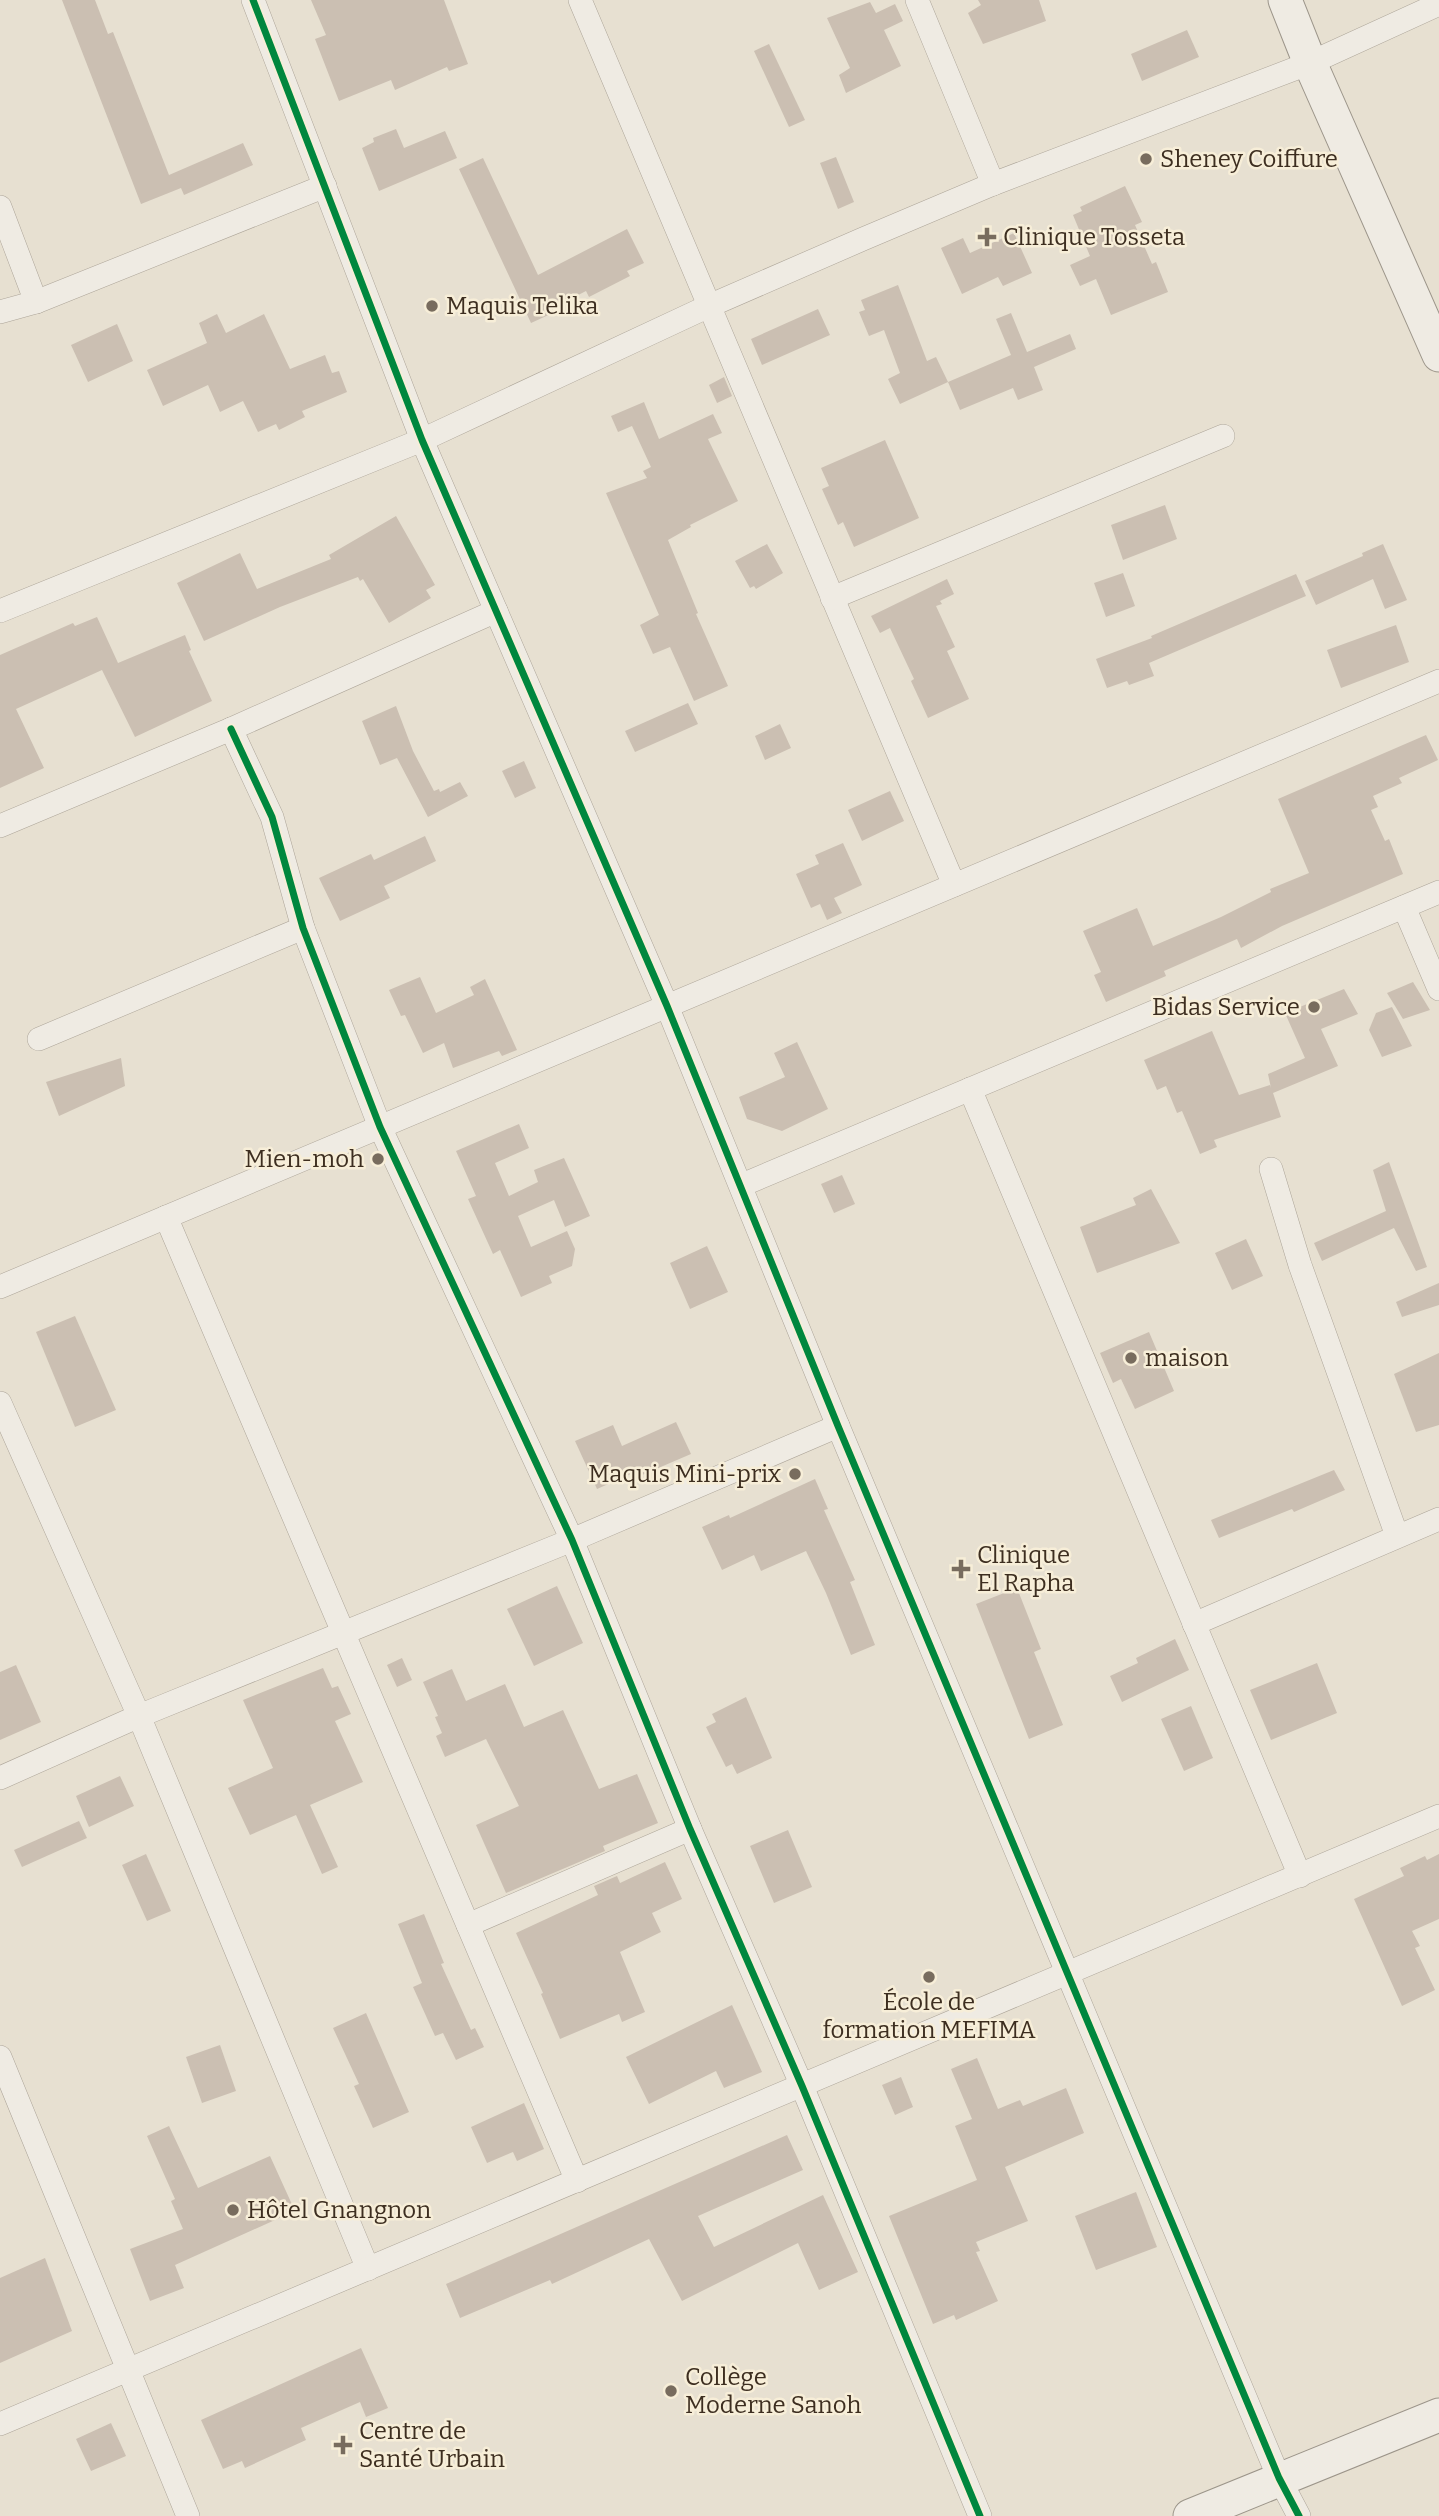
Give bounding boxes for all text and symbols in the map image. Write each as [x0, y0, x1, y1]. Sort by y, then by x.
place label: Sheney Coiffure [1160, 145, 1338, 173]
marker: Sheney Coiffure [1138, 151, 1154, 167]
place label: Clinique Tosseta [1003, 223, 1185, 251]
marker: Clinique Tosseta [977, 227, 997, 247]
place label: Maquis Telika [446, 292, 598, 320]
marker: Maquis Telika [424, 298, 440, 314]
place label: Bidas Service [1152, 993, 1300, 1021]
marker: Bidas Service [1306, 999, 1322, 1015]
place label: Mien-moh [245, 1145, 364, 1173]
marker: Mien-moh [370, 1151, 386, 1167]
place label: maison [1145, 1344, 1229, 1372]
marker: maison [1123, 1350, 1139, 1366]
place label: Maquis Mini-prix [588, 1460, 781, 1488]
marker: Maquis Mini-prix [787, 1466, 803, 1482]
place label: Clinique El Rapha [977, 1541, 1075, 1597]
marker: Clinique El Rapha [951, 1559, 971, 1579]
marker: École de formation MEFIMA [921, 1969, 937, 1985]
place label: École de formation MEFIMA [822, 1987, 1036, 2044]
place label: Hôtel Gnangnon [247, 2196, 431, 2224]
marker: Hôtel Gnangnon [225, 2202, 241, 2218]
place label: Collège Moderne Sanoh [685, 2363, 862, 2419]
marker: Collège Moderne Sanoh [663, 2383, 679, 2399]
place label: Centre de Santé Urbain [359, 2417, 505, 2473]
marker: Centre de Santé Urbain [333, 2435, 353, 2455]

